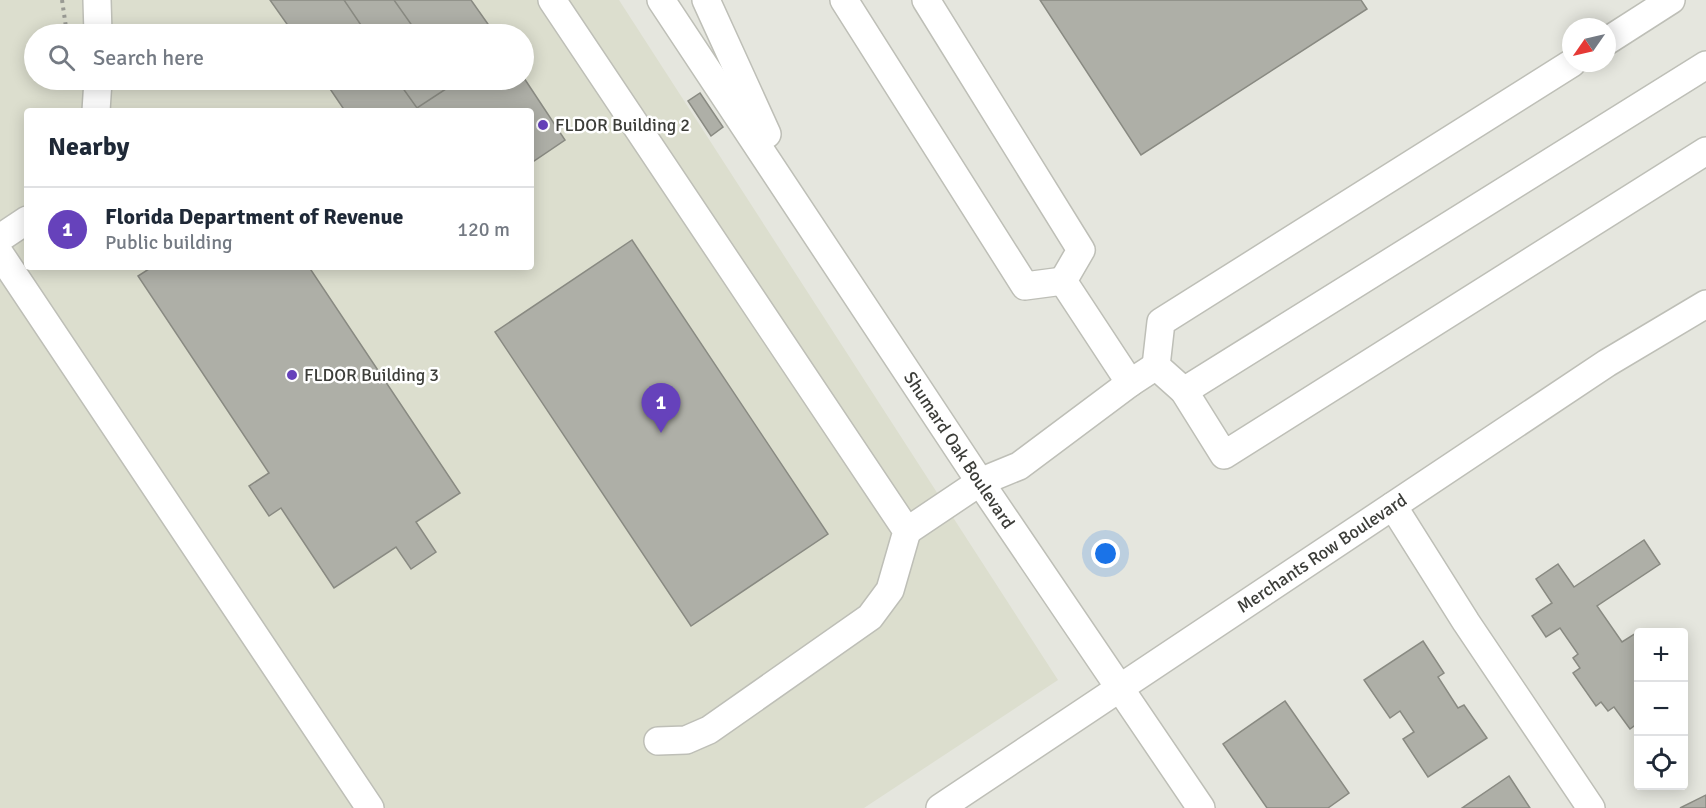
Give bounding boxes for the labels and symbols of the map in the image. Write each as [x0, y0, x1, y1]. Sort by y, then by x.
north arrow [1562, 18, 1616, 72]
place label: FLDOR Building 2 [555, 114, 690, 136]
marker: FLDOR Building 2 [536, 118, 550, 132]
place label: FLDOR Building 3 [304, 364, 439, 386]
street label: Shumard Oak Boulevard [899, 367, 1019, 533]
marker: FLDOR Building 3 [285, 368, 299, 382]
pin: 1 [642, 384, 680, 433]
street label: Merchants Row Boulevard [1233, 489, 1411, 618]
your location [1091, 539, 1120, 568]

